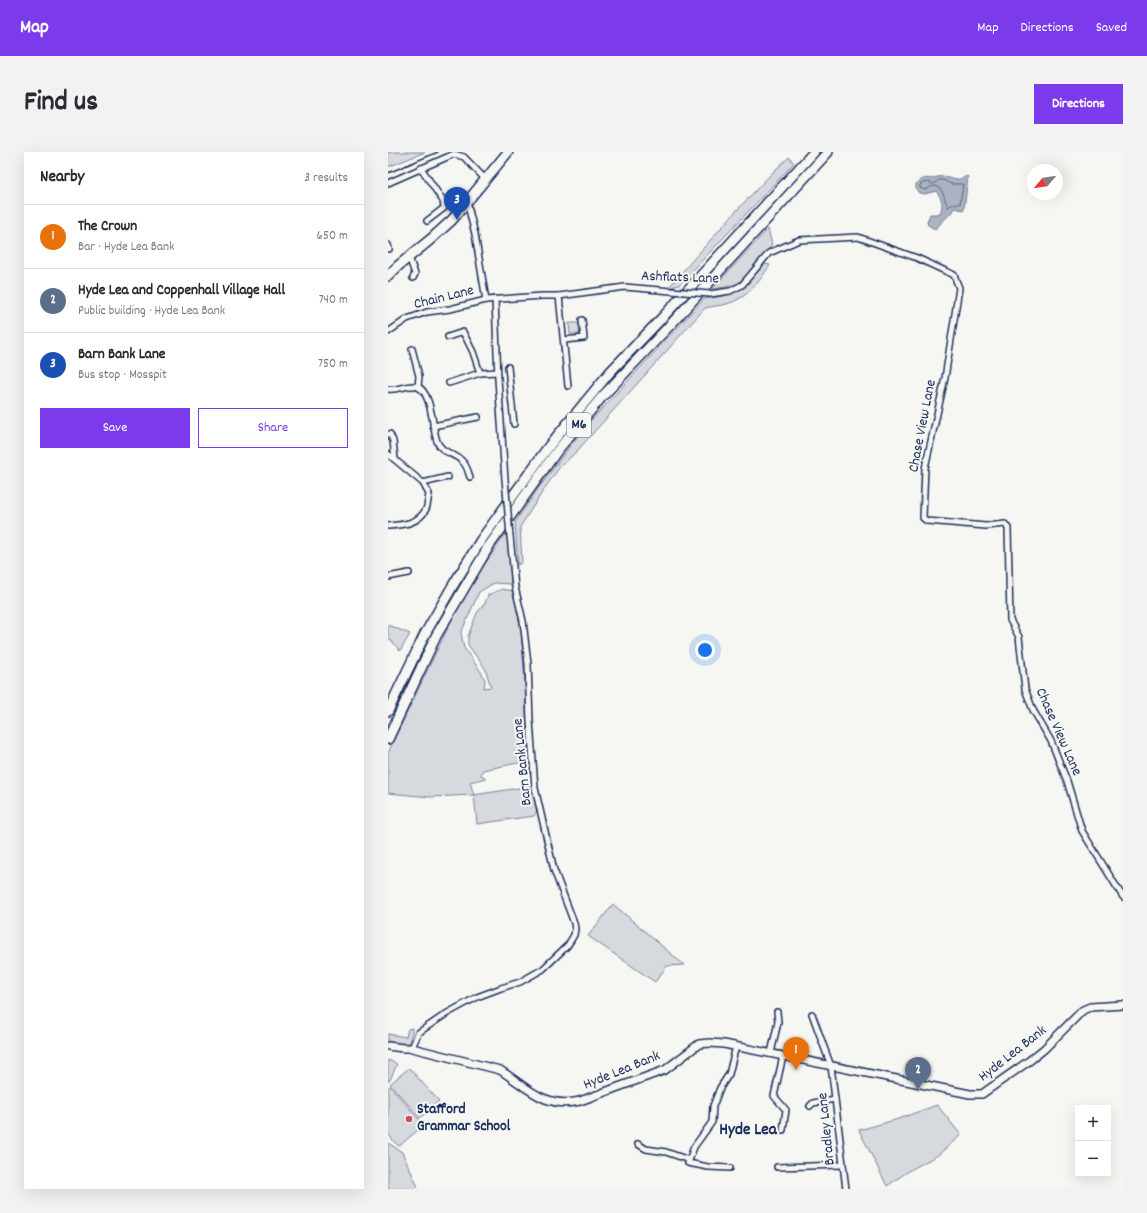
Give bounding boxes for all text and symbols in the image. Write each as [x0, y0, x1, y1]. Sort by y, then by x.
text: Map [20, 15, 49, 42]
text: Map [977, 18, 999, 38]
text: Directions [1021, 18, 1074, 38]
text: Saved [1096, 18, 1127, 38]
text: Find us [24, 84, 98, 124]
button: Directions [1034, 84, 1123, 124]
north arrow [1027, 164, 1063, 200]
text: Nearby [40, 166, 84, 190]
text: 3 results [304, 169, 348, 188]
pin: 3 [444, 187, 470, 220]
text: The Crown [78, 216, 137, 238]
text: 1 [52, 227, 54, 246]
text: 650 m [317, 227, 348, 246]
text: Bar · Hyde Lea Bank [78, 238, 174, 257]
street label: Ashflats Lane [641, 266, 720, 290]
text: Hyde Lea and Coppenhall Village Hall [78, 280, 285, 302]
street label: Chain Lane [412, 280, 477, 316]
text: 2 [50, 291, 56, 310]
text: 740 m [319, 291, 348, 310]
text: Public building · Hyde Lea Bank [78, 302, 225, 321]
text: Barn Bank Lane [78, 344, 165, 366]
text: 3 [50, 355, 56, 374]
text: 750 m [318, 355, 348, 374]
text: Bus stop · Mosspit [78, 366, 167, 385]
street label: Chase View Lane [903, 377, 943, 474]
button: Save [40, 408, 190, 448]
button: Share [198, 408, 348, 448]
road number: M6 [567, 413, 591, 437]
your location [695, 640, 715, 660]
street label: Chase View Lane [1029, 685, 1087, 780]
street label: Barn Bank Lane [507, 717, 539, 807]
street label: Hyde Lea Bank [974, 1020, 1052, 1088]
pin: 1 [783, 1037, 809, 1070]
street label: Hyde Lea Bank [580, 1046, 664, 1096]
pin: 2 [905, 1057, 931, 1090]
street label: Bradley Lane [812, 1091, 842, 1167]
place label: Stafford Grammar School [417, 1099, 511, 1138]
map controls [1075, 1105, 1111, 1177]
button: + [1075, 1105, 1111, 1141]
marker: Stafford Grammar School [404, 1114, 414, 1124]
district label: Hyde Lea [719, 1119, 778, 1143]
button: − [1075, 1141, 1111, 1177]

